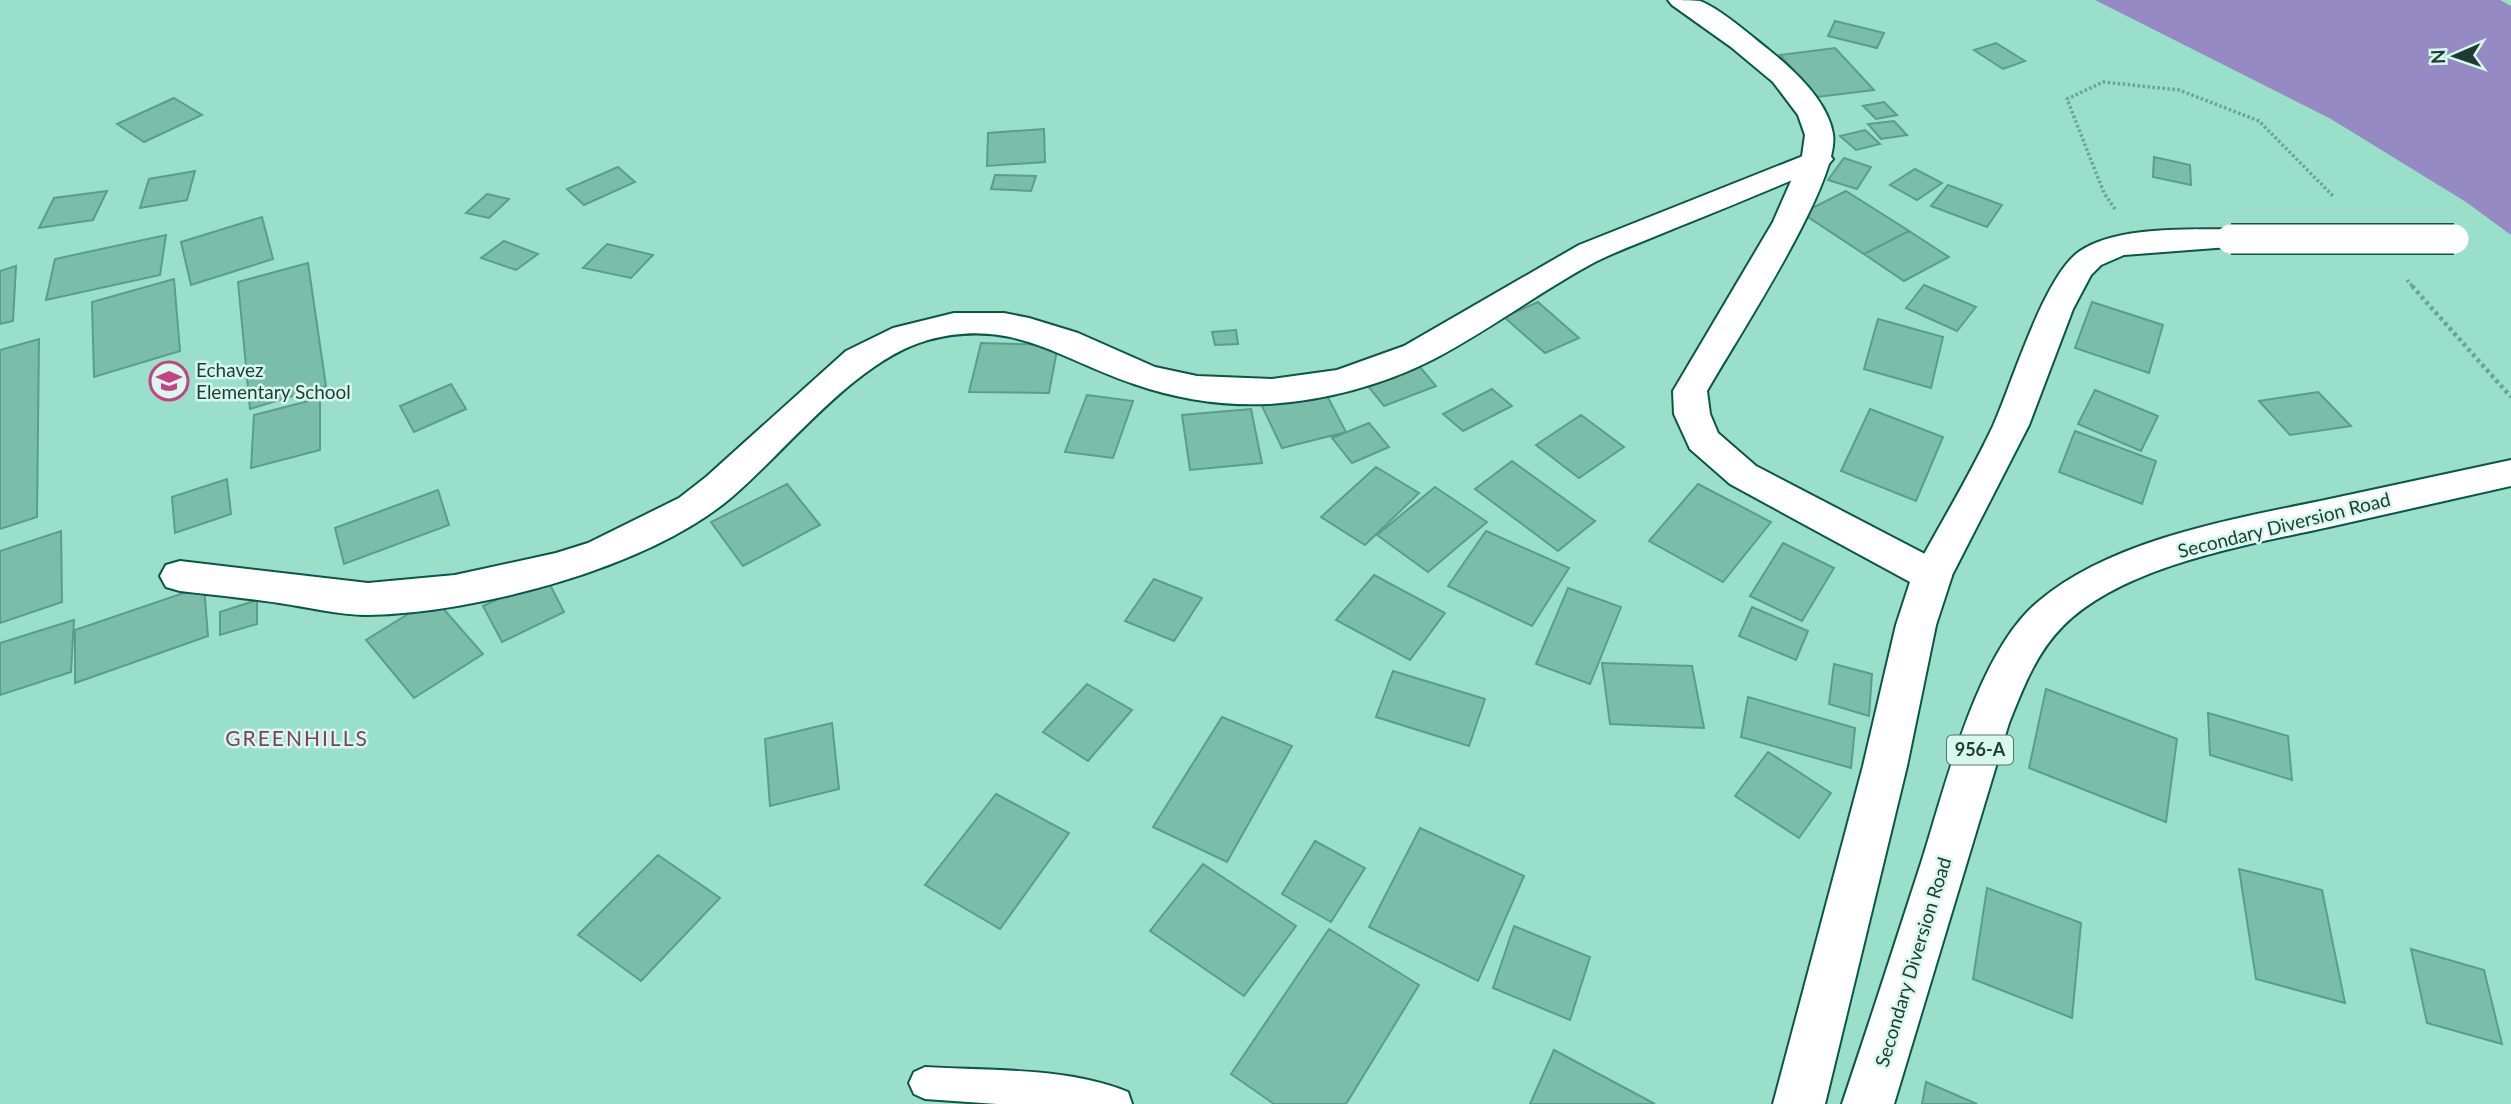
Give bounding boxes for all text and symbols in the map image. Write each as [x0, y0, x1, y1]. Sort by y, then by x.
north arrow [2420, 21, 2490, 91]
text: N [2426, 49, 2449, 64]
place label: Echavez Elementary School [196, 358, 351, 403]
school or university icon: Echavez Elementary School [148, 360, 190, 402]
street label: Secondary Diversion Road [2175, 487, 2393, 562]
district label: GREENHILLS [225, 725, 369, 750]
road number: 956-A [1947, 736, 2013, 764]
street label: Secondary Diversion Road [1870, 854, 1955, 1070]

